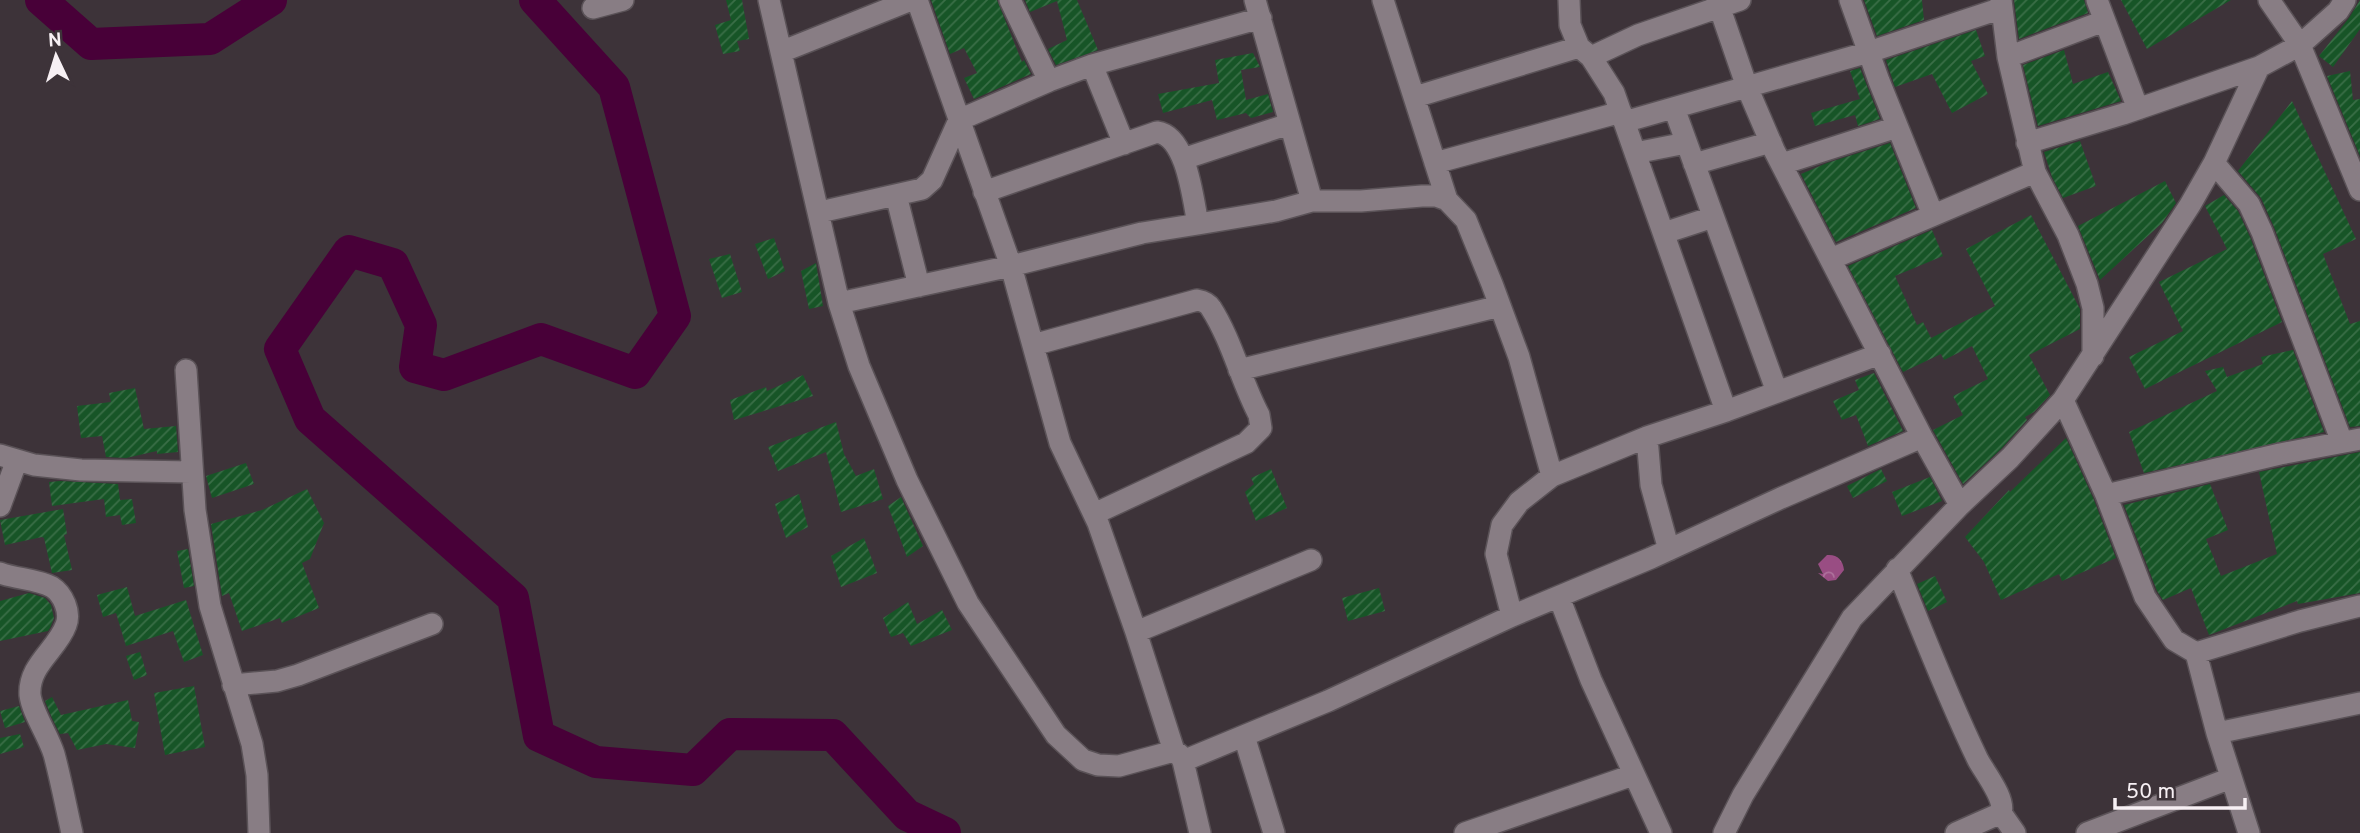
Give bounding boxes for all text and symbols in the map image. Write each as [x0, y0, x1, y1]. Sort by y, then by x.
north arrow [21, 21, 91, 91]
text: N [47, 29, 63, 53]
scale bar [2115, 766, 2244, 810]
text: 50 m [2126, 779, 2175, 806]

